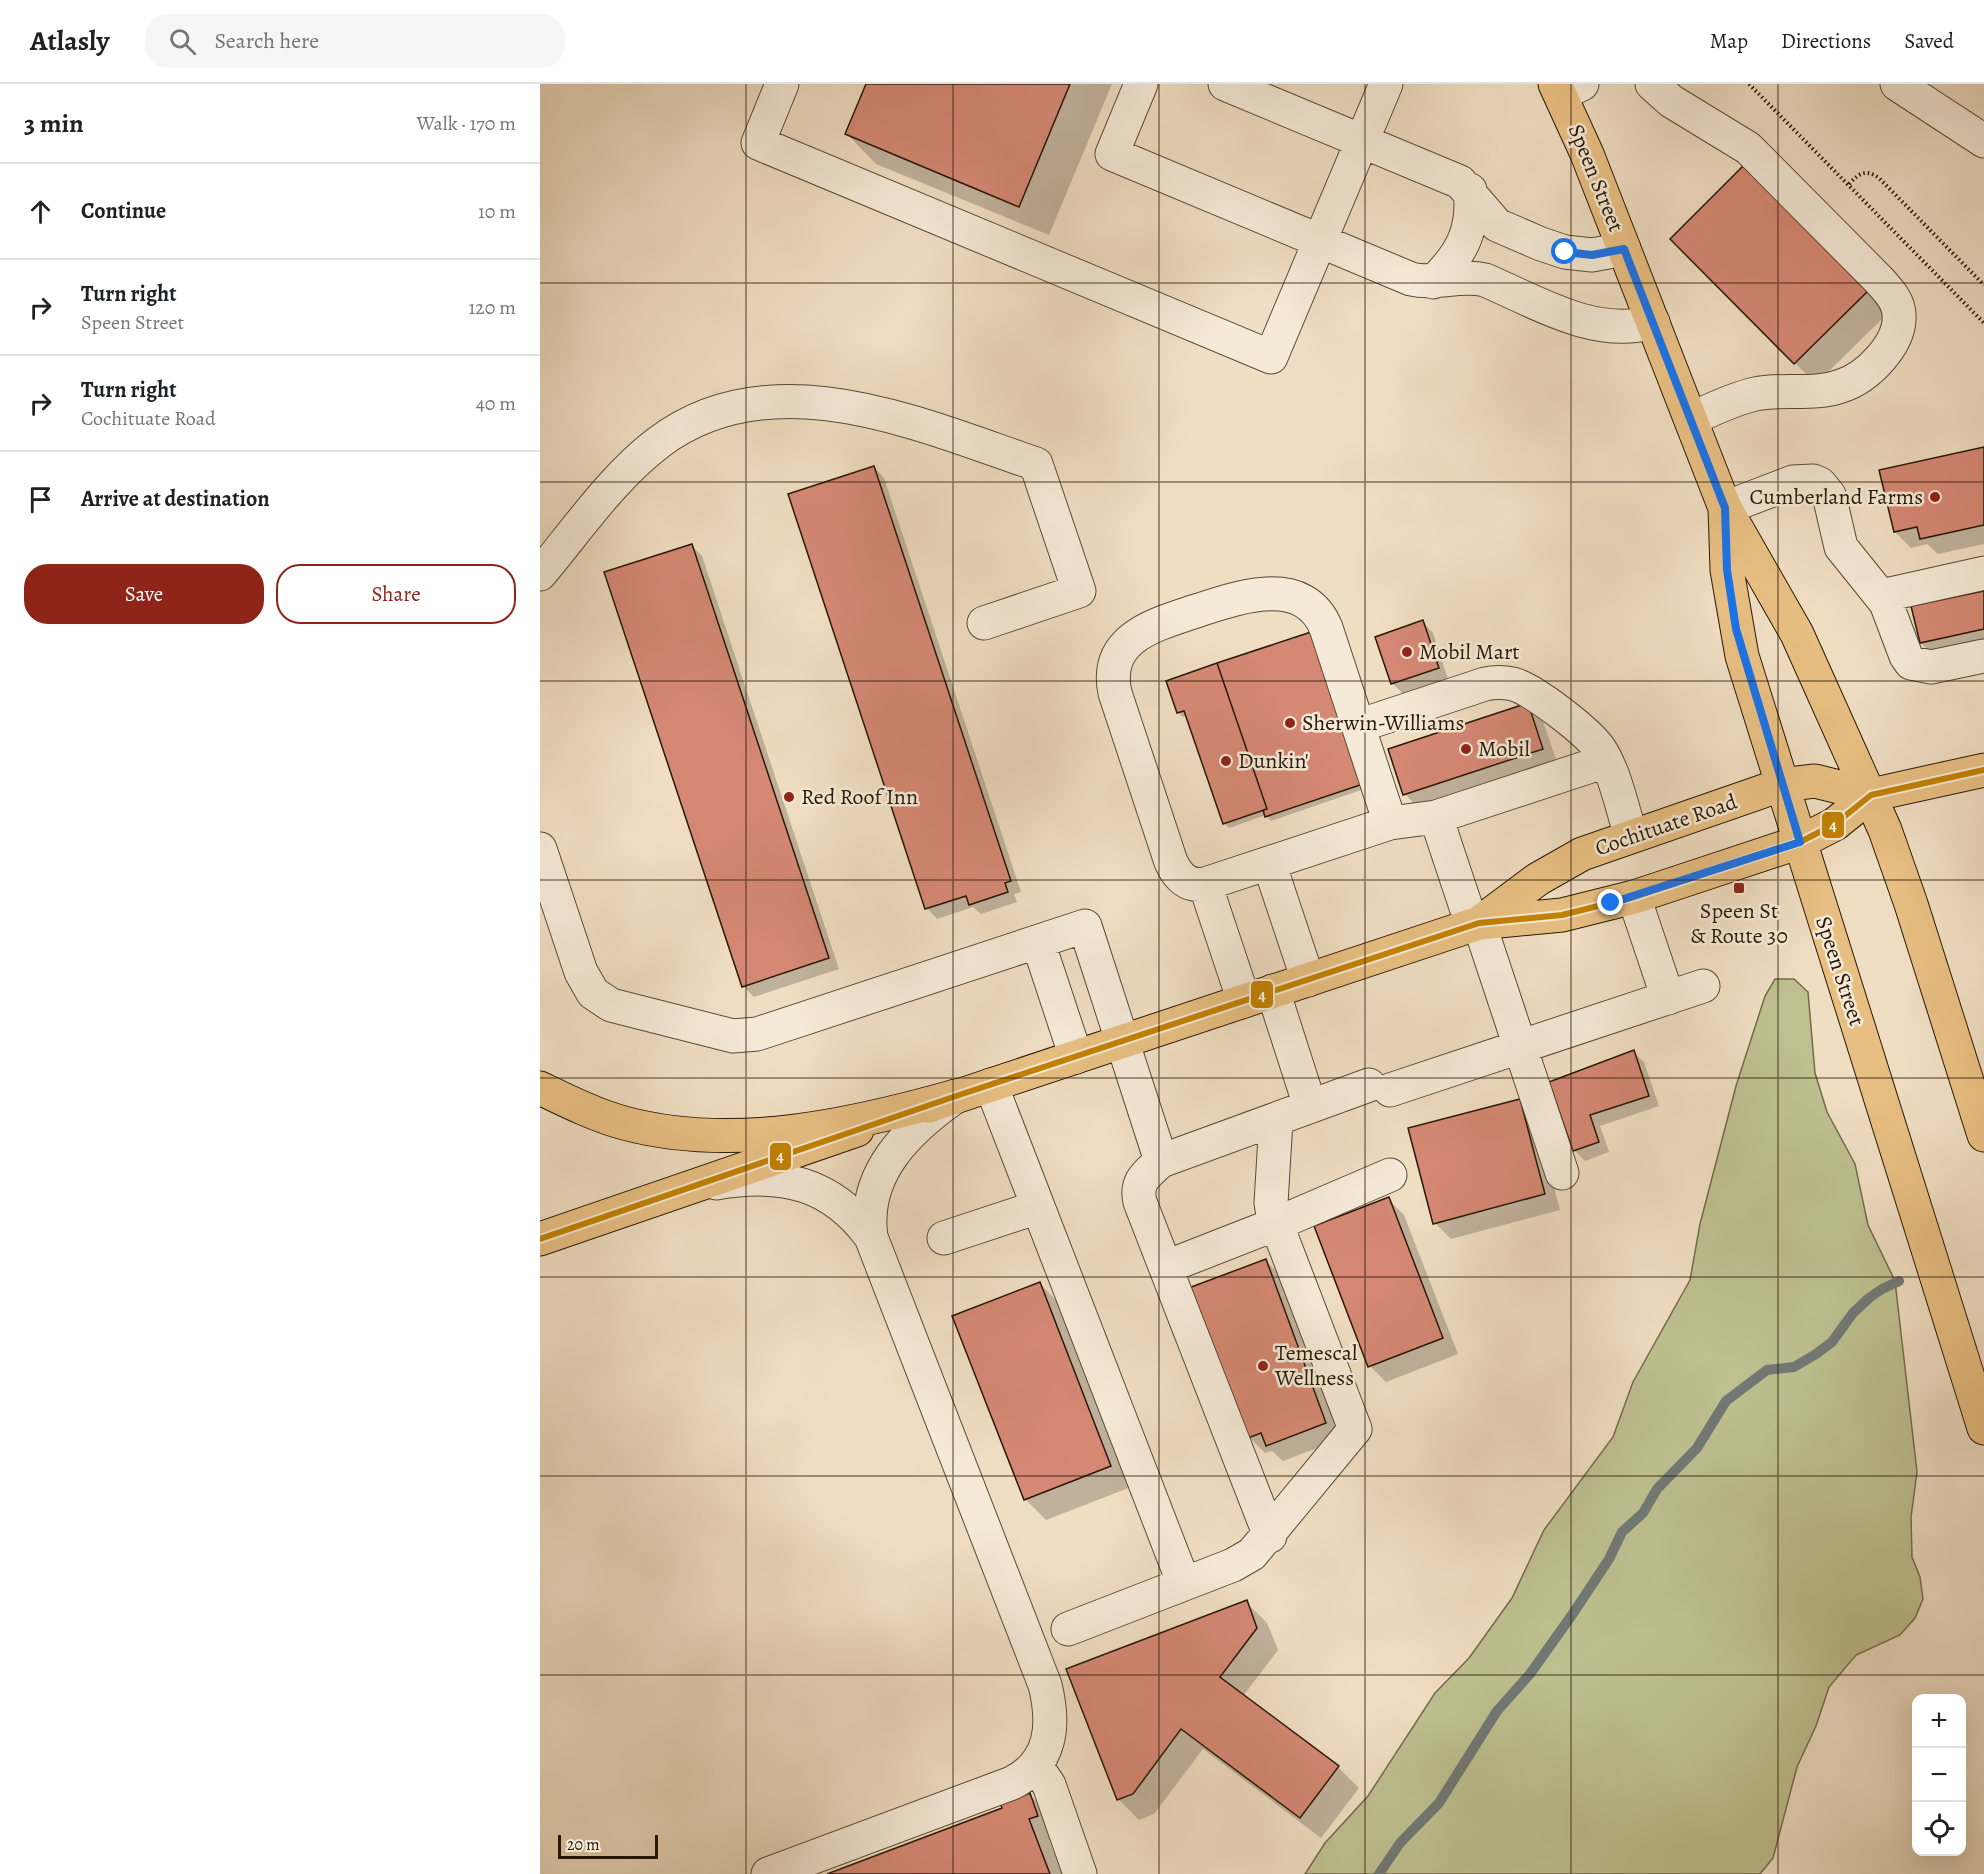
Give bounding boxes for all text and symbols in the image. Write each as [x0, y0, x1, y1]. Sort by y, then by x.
search box [145, 14, 565, 68]
text: Atlasly [30, 22, 109, 60]
icon: search [166, 25, 199, 58]
text: Search here [214, 26, 319, 56]
text: Map [1710, 27, 1748, 55]
text: Directions [1781, 27, 1871, 55]
text: Saved [1904, 27, 1954, 55]
text: 3 min [24, 106, 84, 141]
text: Walk · 170 m [416, 110, 516, 137]
street label: Speen Street [1561, 120, 1631, 236]
icon: ahead [24, 195, 57, 228]
text: Continue [81, 196, 166, 226]
text: 10 m [478, 198, 516, 225]
route start [1551, 238, 1577, 264]
text: Turn right [81, 279, 177, 309]
icon: right [24, 291, 57, 324]
text: 120 m [468, 294, 516, 321]
text: Speen Street [81, 309, 184, 336]
text: Turn right [81, 375, 177, 405]
icon: right [24, 387, 57, 420]
text: 40 m [476, 390, 516, 417]
text: Cochituate Road [81, 405, 216, 432]
place label: Cumberland Farms [1750, 482, 1923, 512]
icon: arrive [24, 483, 57, 516]
text: Arrive at destination [81, 484, 270, 514]
marker: Cumberland Farms [1928, 490, 1942, 504]
button: Save [24, 564, 264, 624]
button: Share [276, 564, 516, 624]
place label: Mobil Mart [1419, 637, 1520, 667]
marker: Mobil Mart [1400, 645, 1414, 659]
place label: Sherwin-Williams [1302, 708, 1464, 738]
marker: Sherwin-Williams [1283, 716, 1297, 730]
place label: Mobil [1478, 734, 1530, 764]
marker: Mobil [1459, 742, 1473, 756]
place label: Dunkin' [1238, 746, 1309, 776]
marker: Dunkin' [1219, 754, 1233, 768]
place label: Red Roof Inn [801, 782, 918, 812]
street label: Cochituate Road [1591, 787, 1741, 863]
marker: Red Roof Inn [782, 790, 796, 804]
line badge: 4 [1821, 811, 1845, 839]
text: 4 [1829, 815, 1837, 837]
marker: Speen St & Route 30 [1732, 881, 1746, 895]
route end [1597, 889, 1623, 915]
place label: Speen St & Route 30 [1690, 896, 1788, 951]
street label: Speen Street [1808, 912, 1872, 1030]
line badge: 4 [1250, 980, 1274, 1009]
text: 4 [1258, 985, 1266, 1007]
line badge: 4 [769, 1142, 792, 1171]
text: 4 [776, 1146, 784, 1168]
place label: Temescal Wellness [1274, 1338, 1357, 1393]
marker: Temescal Wellness [1256, 1359, 1270, 1373]
map controls [1912, 1694, 1966, 1856]
button: + [1912, 1694, 1966, 1748]
button: − [1912, 1748, 1966, 1802]
button: locate [1912, 1802, 1966, 1856]
scale bar [558, 1832, 658, 1860]
text: 20 m [567, 1834, 600, 1856]

